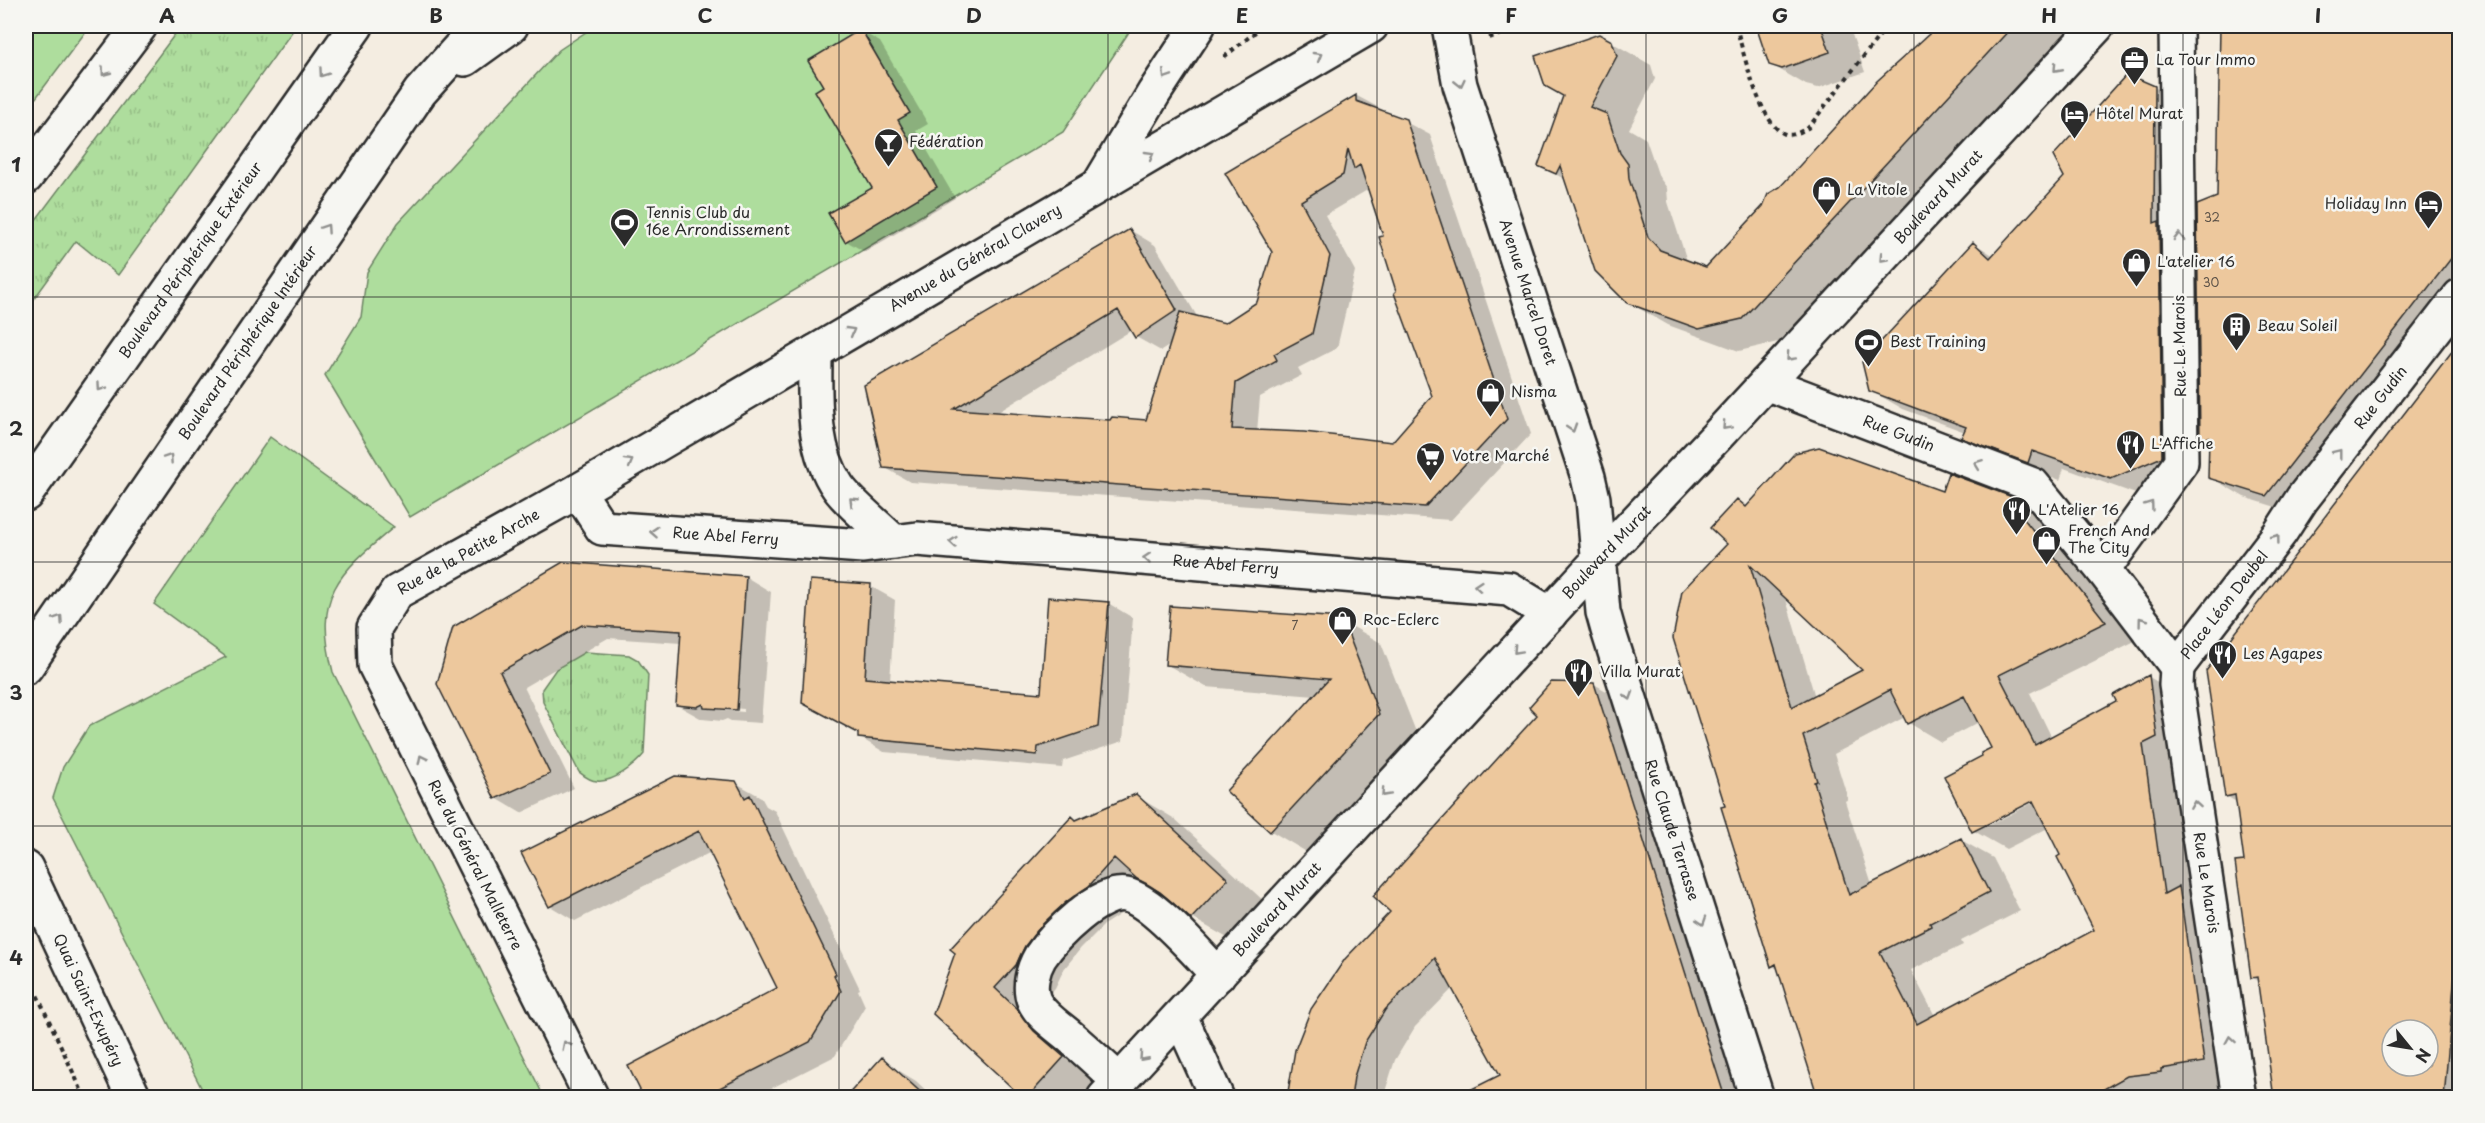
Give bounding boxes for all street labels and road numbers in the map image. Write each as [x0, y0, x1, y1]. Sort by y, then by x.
street label: Boulevard Murat [1888, 144, 1987, 248]
street label: Boulevard Périphérique Extérieur [112, 156, 267, 362]
street label: Avenue du Général Clavery [884, 197, 1065, 316]
street label: Avenue Marcel Doret [1494, 216, 1564, 368]
street label: Boulevard Périphérique Intérieur [172, 240, 322, 444]
street label: Rue Le Marois [2166, 295, 2191, 397]
street label: Rue Gudin [2348, 360, 2412, 433]
street label: Rue Gudin [1860, 408, 1938, 456]
street label: Boulevard Murat [1556, 499, 1656, 603]
street label: Rue de la Petite Arche [392, 502, 543, 600]
street label: Rue Abel Ferry [672, 520, 780, 550]
street label: Place Léon Deubel [2174, 545, 2273, 664]
street label: Rue Abel Ferry [1172, 548, 1280, 580]
street label: Rue Claude Terrasse [1640, 756, 1706, 903]
street label: Rue du Général Malleterre [423, 775, 529, 954]
street label: Rue Le Marois [2189, 830, 2227, 935]
street label: Boulevard Murat [1227, 856, 1326, 961]
street label: Quai Saint-Exupéry [48, 929, 130, 1070]

